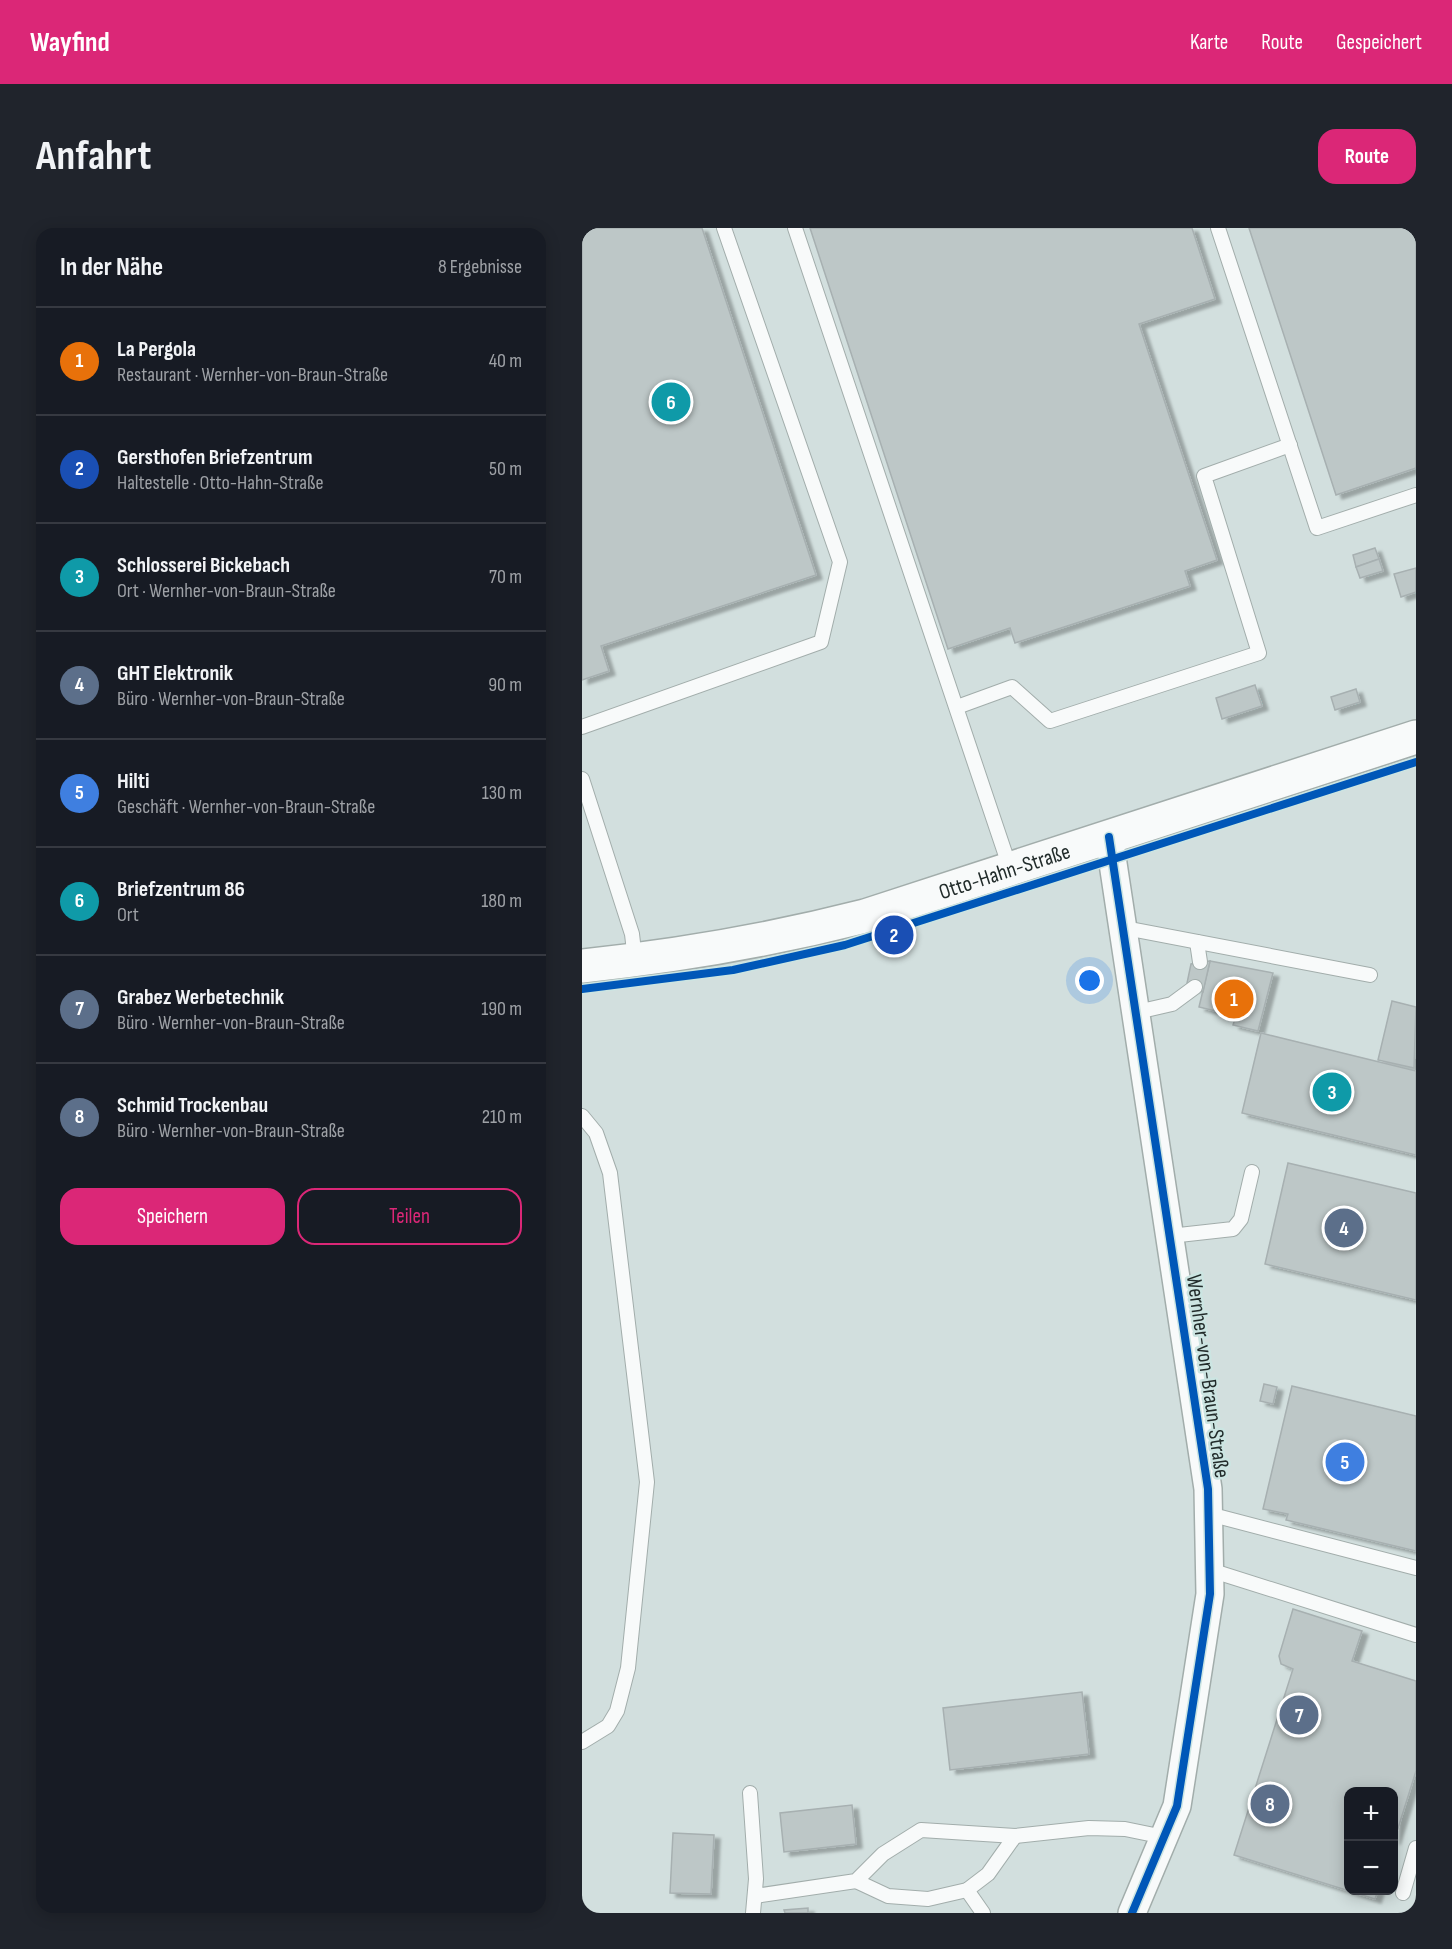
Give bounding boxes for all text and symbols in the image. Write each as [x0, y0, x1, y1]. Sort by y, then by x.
text: Wayfind [30, 26, 110, 59]
text: Karte [1190, 30, 1228, 55]
text: Route [1261, 30, 1303, 55]
text: Gespeichert [1336, 30, 1422, 55]
button: Route [1318, 129, 1416, 184]
text: Anfahrt [36, 131, 151, 182]
text: In der Nähe [60, 252, 163, 283]
text: 8 Ergebnisse [438, 255, 522, 279]
text: La Pergola [117, 336, 196, 363]
text: 1 [76, 349, 83, 373]
text: 40 m [489, 349, 522, 373]
text: Restaurant · Wernher-von-Braun-Straße [117, 363, 388, 387]
pin: 6 [652, 380, 691, 424]
text: Gersthofen Briefzentrum [117, 444, 313, 471]
text: 2 [75, 457, 84, 481]
text: 50 m [489, 457, 522, 481]
text: Haltestelle · Otto-Hahn-Straße [117, 471, 323, 495]
text: Schlosserei Bickebach [117, 552, 290, 579]
text: 3 [75, 565, 84, 589]
text: 70 m [489, 565, 522, 589]
text: Ort · Wernher-von-Braun-Straße [117, 579, 336, 603]
text: GHT Elektronik [117, 660, 233, 687]
text: 4 [75, 673, 84, 697]
text: 90 m [488, 673, 522, 697]
text: Büro · Wernher-von-Braun-Straße [117, 687, 345, 711]
text: Hilti [117, 768, 149, 795]
text: 5 [75, 781, 84, 805]
text: 130 m [482, 781, 522, 805]
text: Geschäft · Wernher-von-Braun-Straße [117, 795, 375, 819]
street label: Otto-Hahn-Straße [936, 838, 1074, 906]
text: Briefzentrum 86 [117, 876, 245, 903]
text: 6 [75, 889, 84, 913]
text: 180 m [481, 889, 522, 913]
text: Ort [117, 903, 139, 927]
pin: 2 [874, 912, 914, 958]
your location [1075, 966, 1104, 995]
pin: 1 [1214, 976, 1254, 1022]
text: Grabez Werbetechnik [117, 984, 284, 1011]
text: 7 [75, 997, 84, 1021]
text: 190 m [481, 997, 522, 1021]
text: Büro · Wernher-von-Braun-Straße [117, 1011, 345, 1035]
pin: 3 [1312, 1070, 1352, 1114]
text: Schmid Trockenbau [117, 1092, 268, 1119]
text: 8 [75, 1105, 84, 1129]
text: 210 m [482, 1105, 522, 1129]
text: Büro · Wernher-von-Braun-Straße [117, 1119, 345, 1143]
button: Speichern [60, 1188, 285, 1245]
button: Teilen [297, 1188, 522, 1245]
pin: 4 [1324, 1206, 1364, 1250]
street label: Wernher-von-Braun-Straße [1180, 1273, 1235, 1480]
pin: 5 [1326, 1440, 1365, 1484]
pin: 7 [1280, 1692, 1318, 1738]
pin: 8 [1250, 1782, 1290, 1826]
map controls [1344, 1787, 1398, 1895]
button: + [1344, 1787, 1398, 1841]
button: − [1344, 1841, 1398, 1895]

